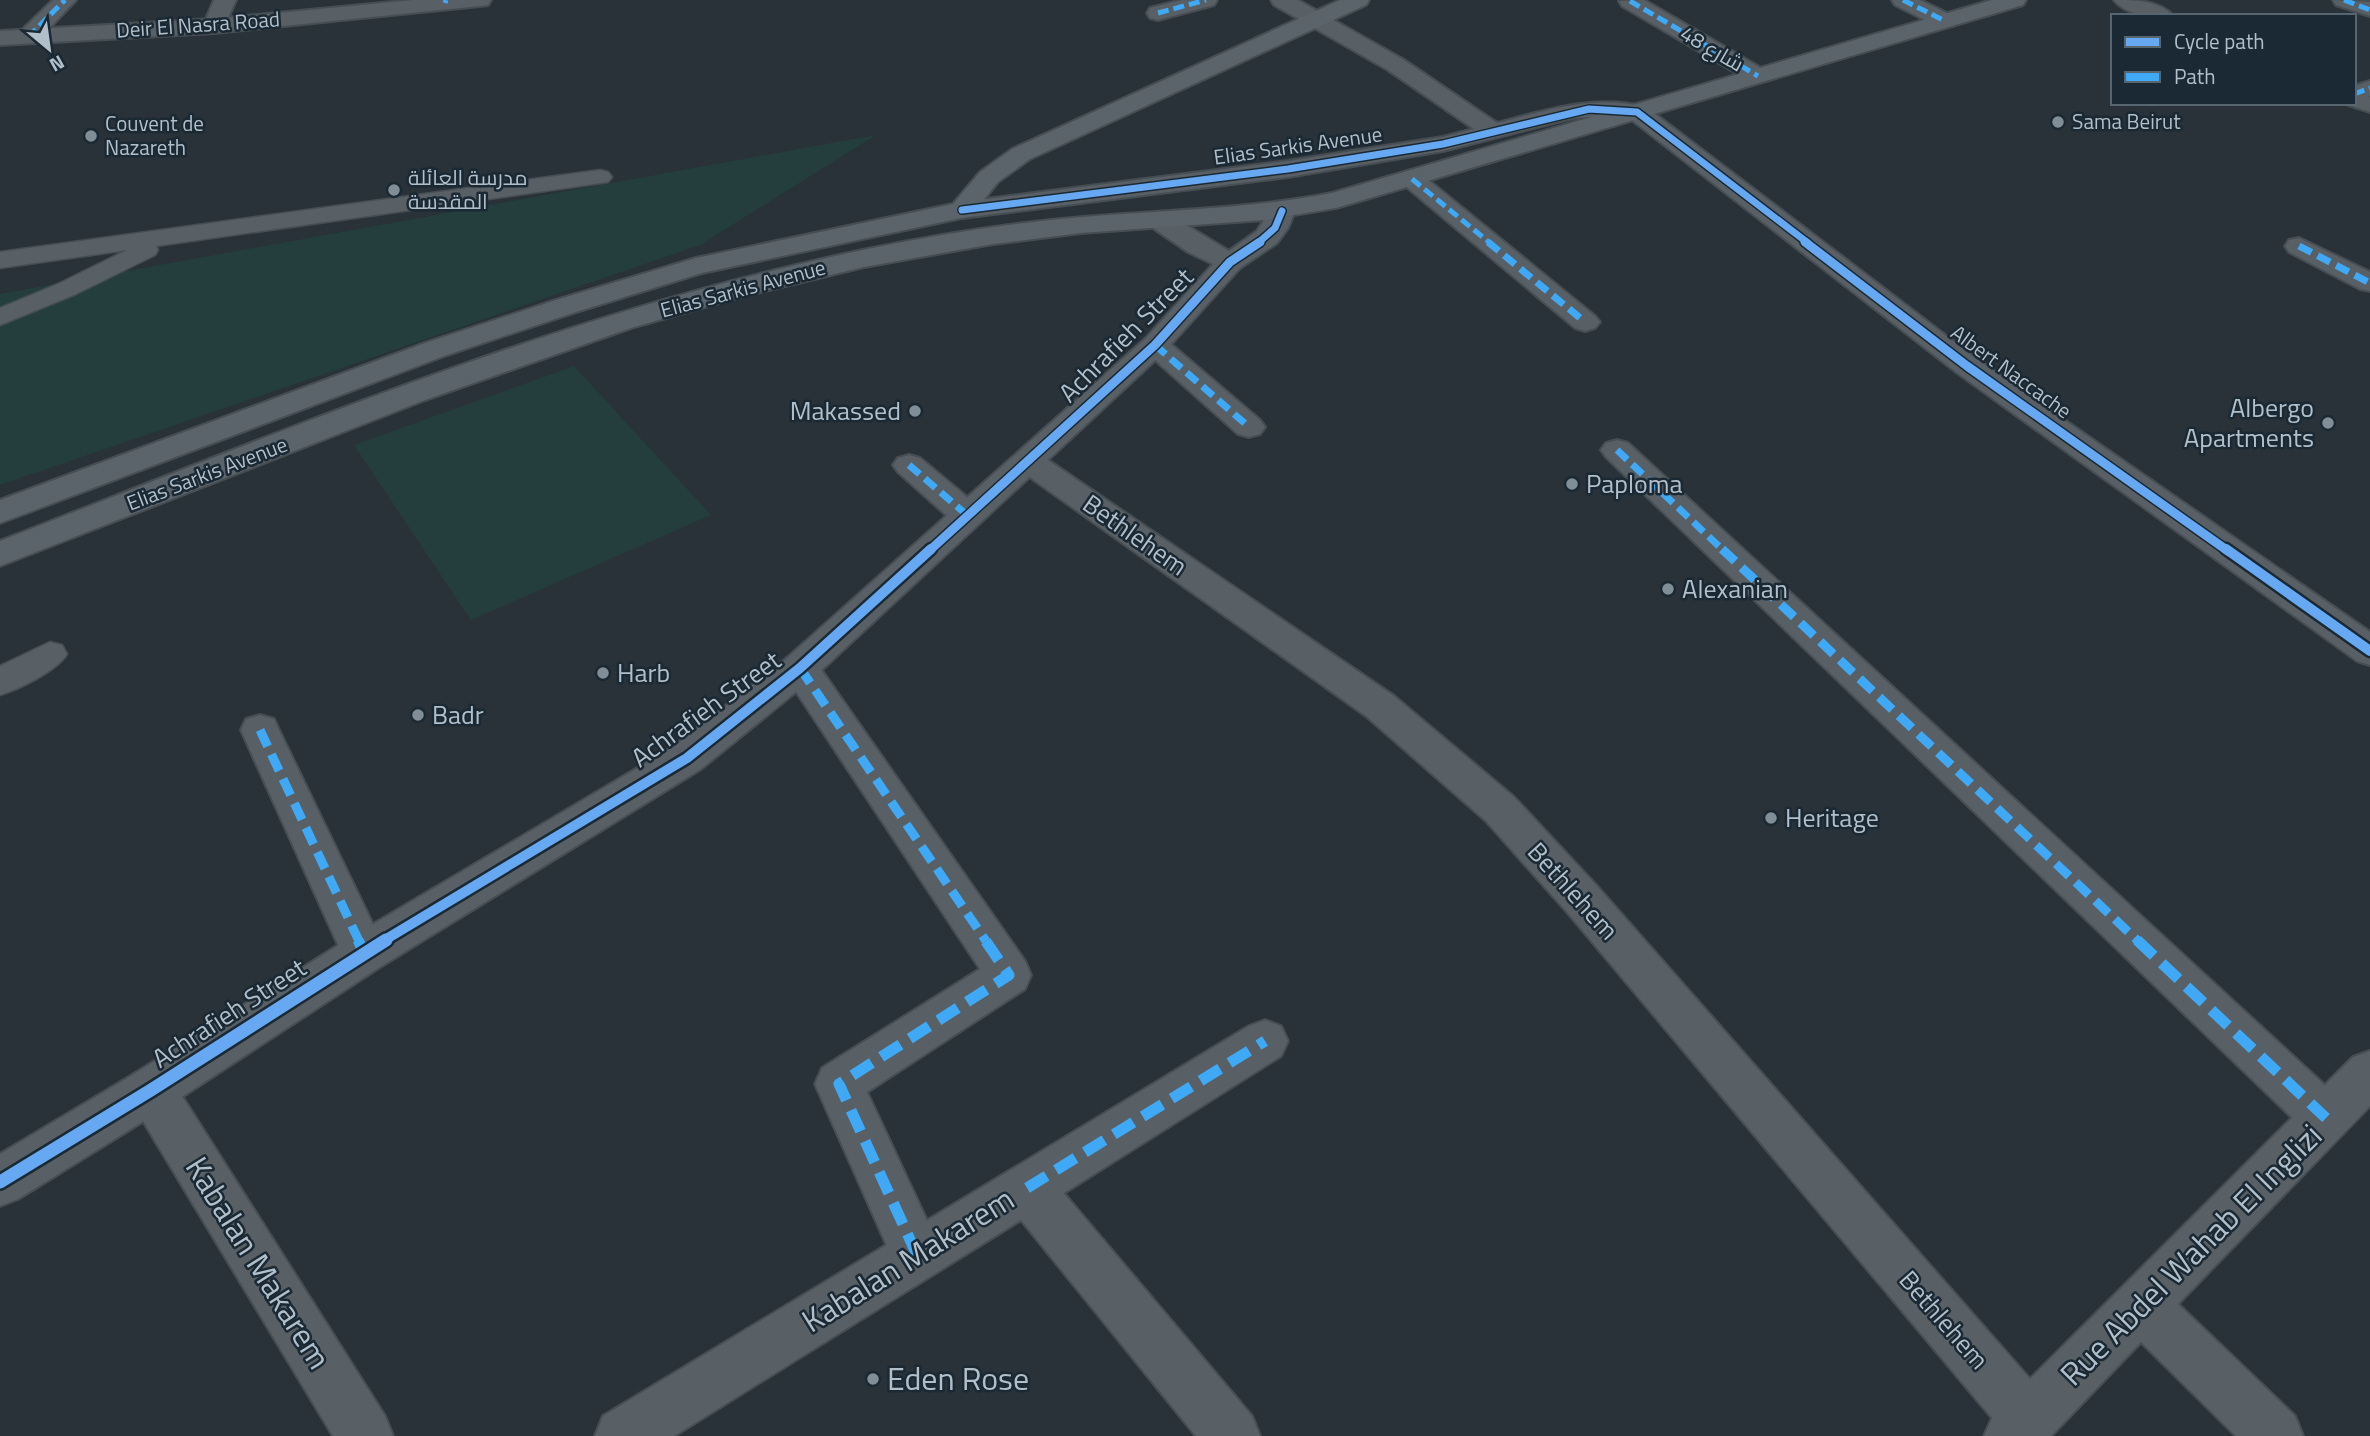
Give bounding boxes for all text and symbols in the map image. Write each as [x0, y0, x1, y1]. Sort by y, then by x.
street label: Deir El Nasra Road [115, 2, 281, 46]
north arrow [14, 14, 84, 84]
legend [2111, 14, 2356, 105]
street label: شارع 48 [1675, 17, 1750, 79]
text: Cycle path [2174, 25, 2265, 57]
text: N [45, 48, 70, 80]
text: Path [2174, 60, 2216, 92]
place label: Sama Beirut [2072, 105, 2181, 137]
place label: Couvent de Nazareth [105, 107, 204, 163]
marker: Sama Beirut [2050, 114, 2066, 130]
street label: Elias Sarkis Avenue [1212, 117, 1384, 173]
marker: Couvent de Nazareth [83, 128, 99, 144]
place label: مدرسة العائلة المقدسة [408, 161, 528, 217]
marker: مدرسة العائلة المقدسة [386, 182, 402, 198]
street label: Elias Sarkis Avenue [657, 251, 829, 325]
street label: Achrafieh Street [1049, 258, 1202, 411]
street label: Albert Naccache [1944, 316, 2079, 426]
place label: Albergo Apartments [2184, 388, 2314, 457]
place label: Makassed [790, 391, 901, 430]
marker: Makassed [907, 403, 923, 419]
marker: Albergo Apartments [2320, 415, 2336, 431]
street label: Elias Sarkis Avenue [122, 428, 292, 518]
place label: Paploma [1586, 464, 1683, 503]
marker: Paploma [1564, 476, 1580, 492]
street label: Bethlehem [1075, 484, 1196, 585]
place label: Alexanian [1682, 569, 1788, 608]
marker: Alexanian [1660, 581, 1676, 597]
street label: Achrafieh Street [623, 641, 789, 776]
place label: Harb [617, 653, 670, 692]
marker: Harb [595, 665, 611, 681]
place label: Badr [432, 695, 484, 734]
marker: Badr [410, 707, 426, 723]
place label: Heritage [1785, 798, 1879, 837]
marker: Heritage [1763, 810, 1779, 826]
street label: Bethlehem [1519, 833, 1628, 948]
street label: Achrafieh Street [144, 948, 313, 1077]
street label: Rue Abdel Wahab El Inglizi [2048, 1112, 2332, 1396]
street label: Kabalan Makarem [174, 1147, 343, 1378]
street label: Kabalan Makarem [792, 1175, 1023, 1344]
street label: Bethlehem [1890, 1262, 1998, 1378]
place label: Eden Rose [887, 1354, 1029, 1402]
marker: Eden Rose [865, 1371, 881, 1387]

